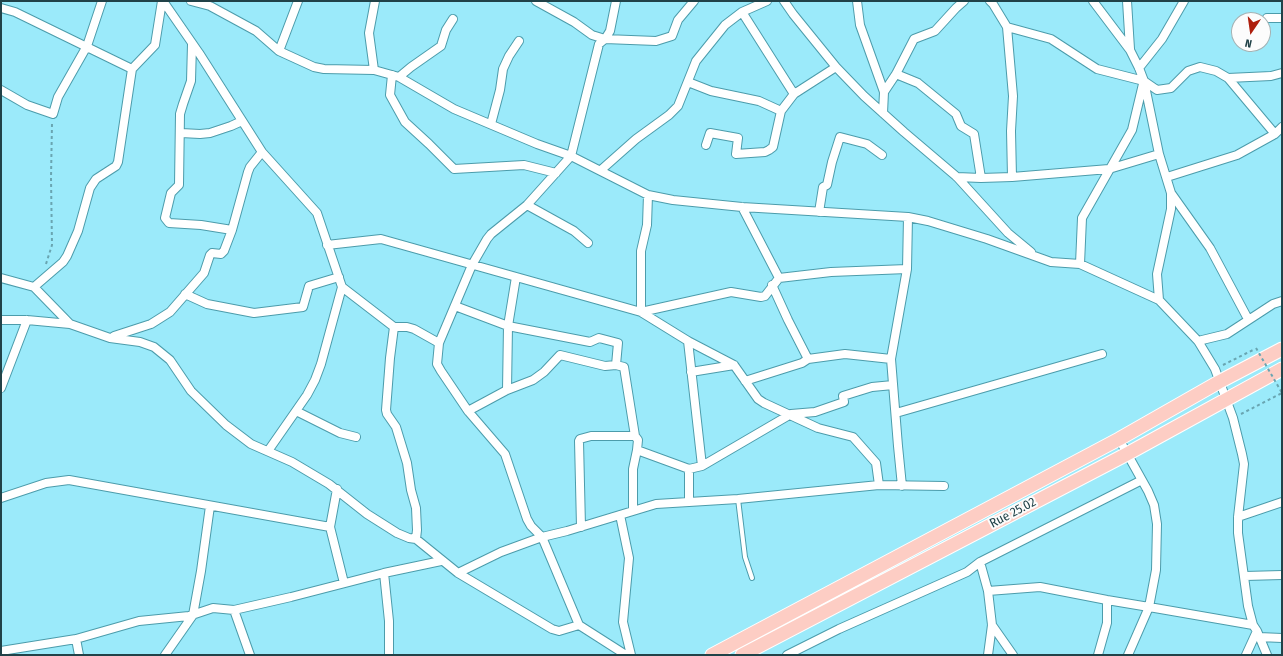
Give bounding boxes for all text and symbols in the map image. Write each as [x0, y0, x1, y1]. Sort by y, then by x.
north arrow [1231, 12, 1271, 52]
text: N [1244, 36, 1253, 50]
street label: Rue 25.02 [987, 494, 1039, 532]

